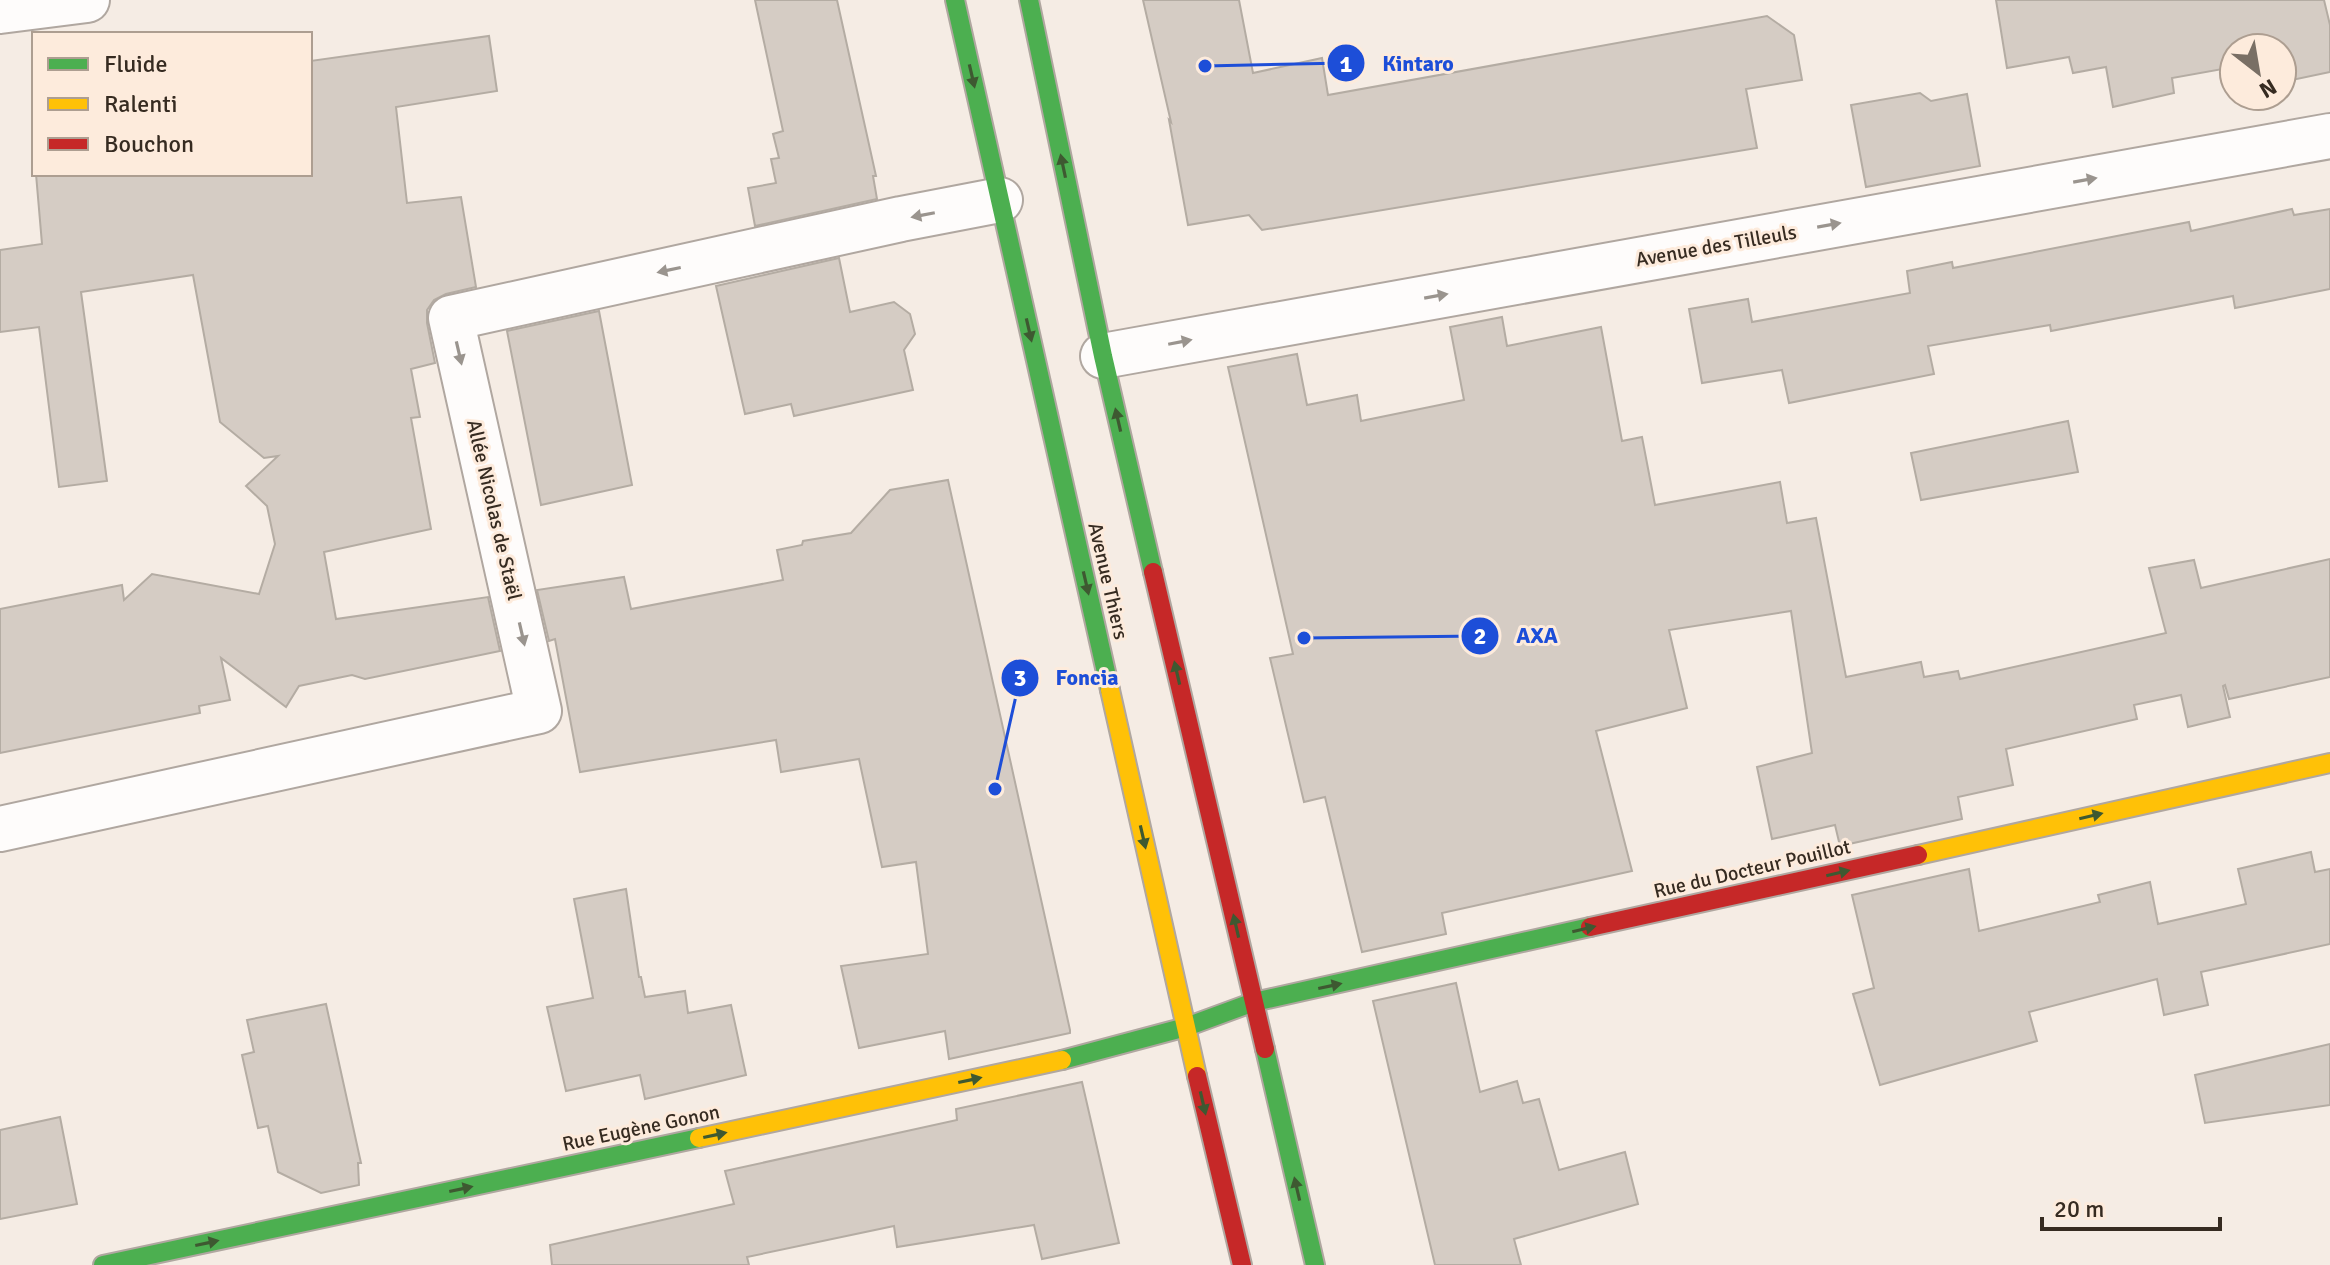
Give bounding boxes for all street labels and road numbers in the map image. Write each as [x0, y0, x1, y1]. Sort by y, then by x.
street label: Avenue des Tilleuls [1634, 220, 1799, 272]
street label: Allée Nicolas de Staël [461, 417, 527, 603]
street label: Avenue Thiers [1082, 520, 1134, 642]
street label: Rue du Docteur Pouillot [1651, 834, 1853, 904]
street label: Rue Eugène Gonon [560, 1099, 722, 1157]

